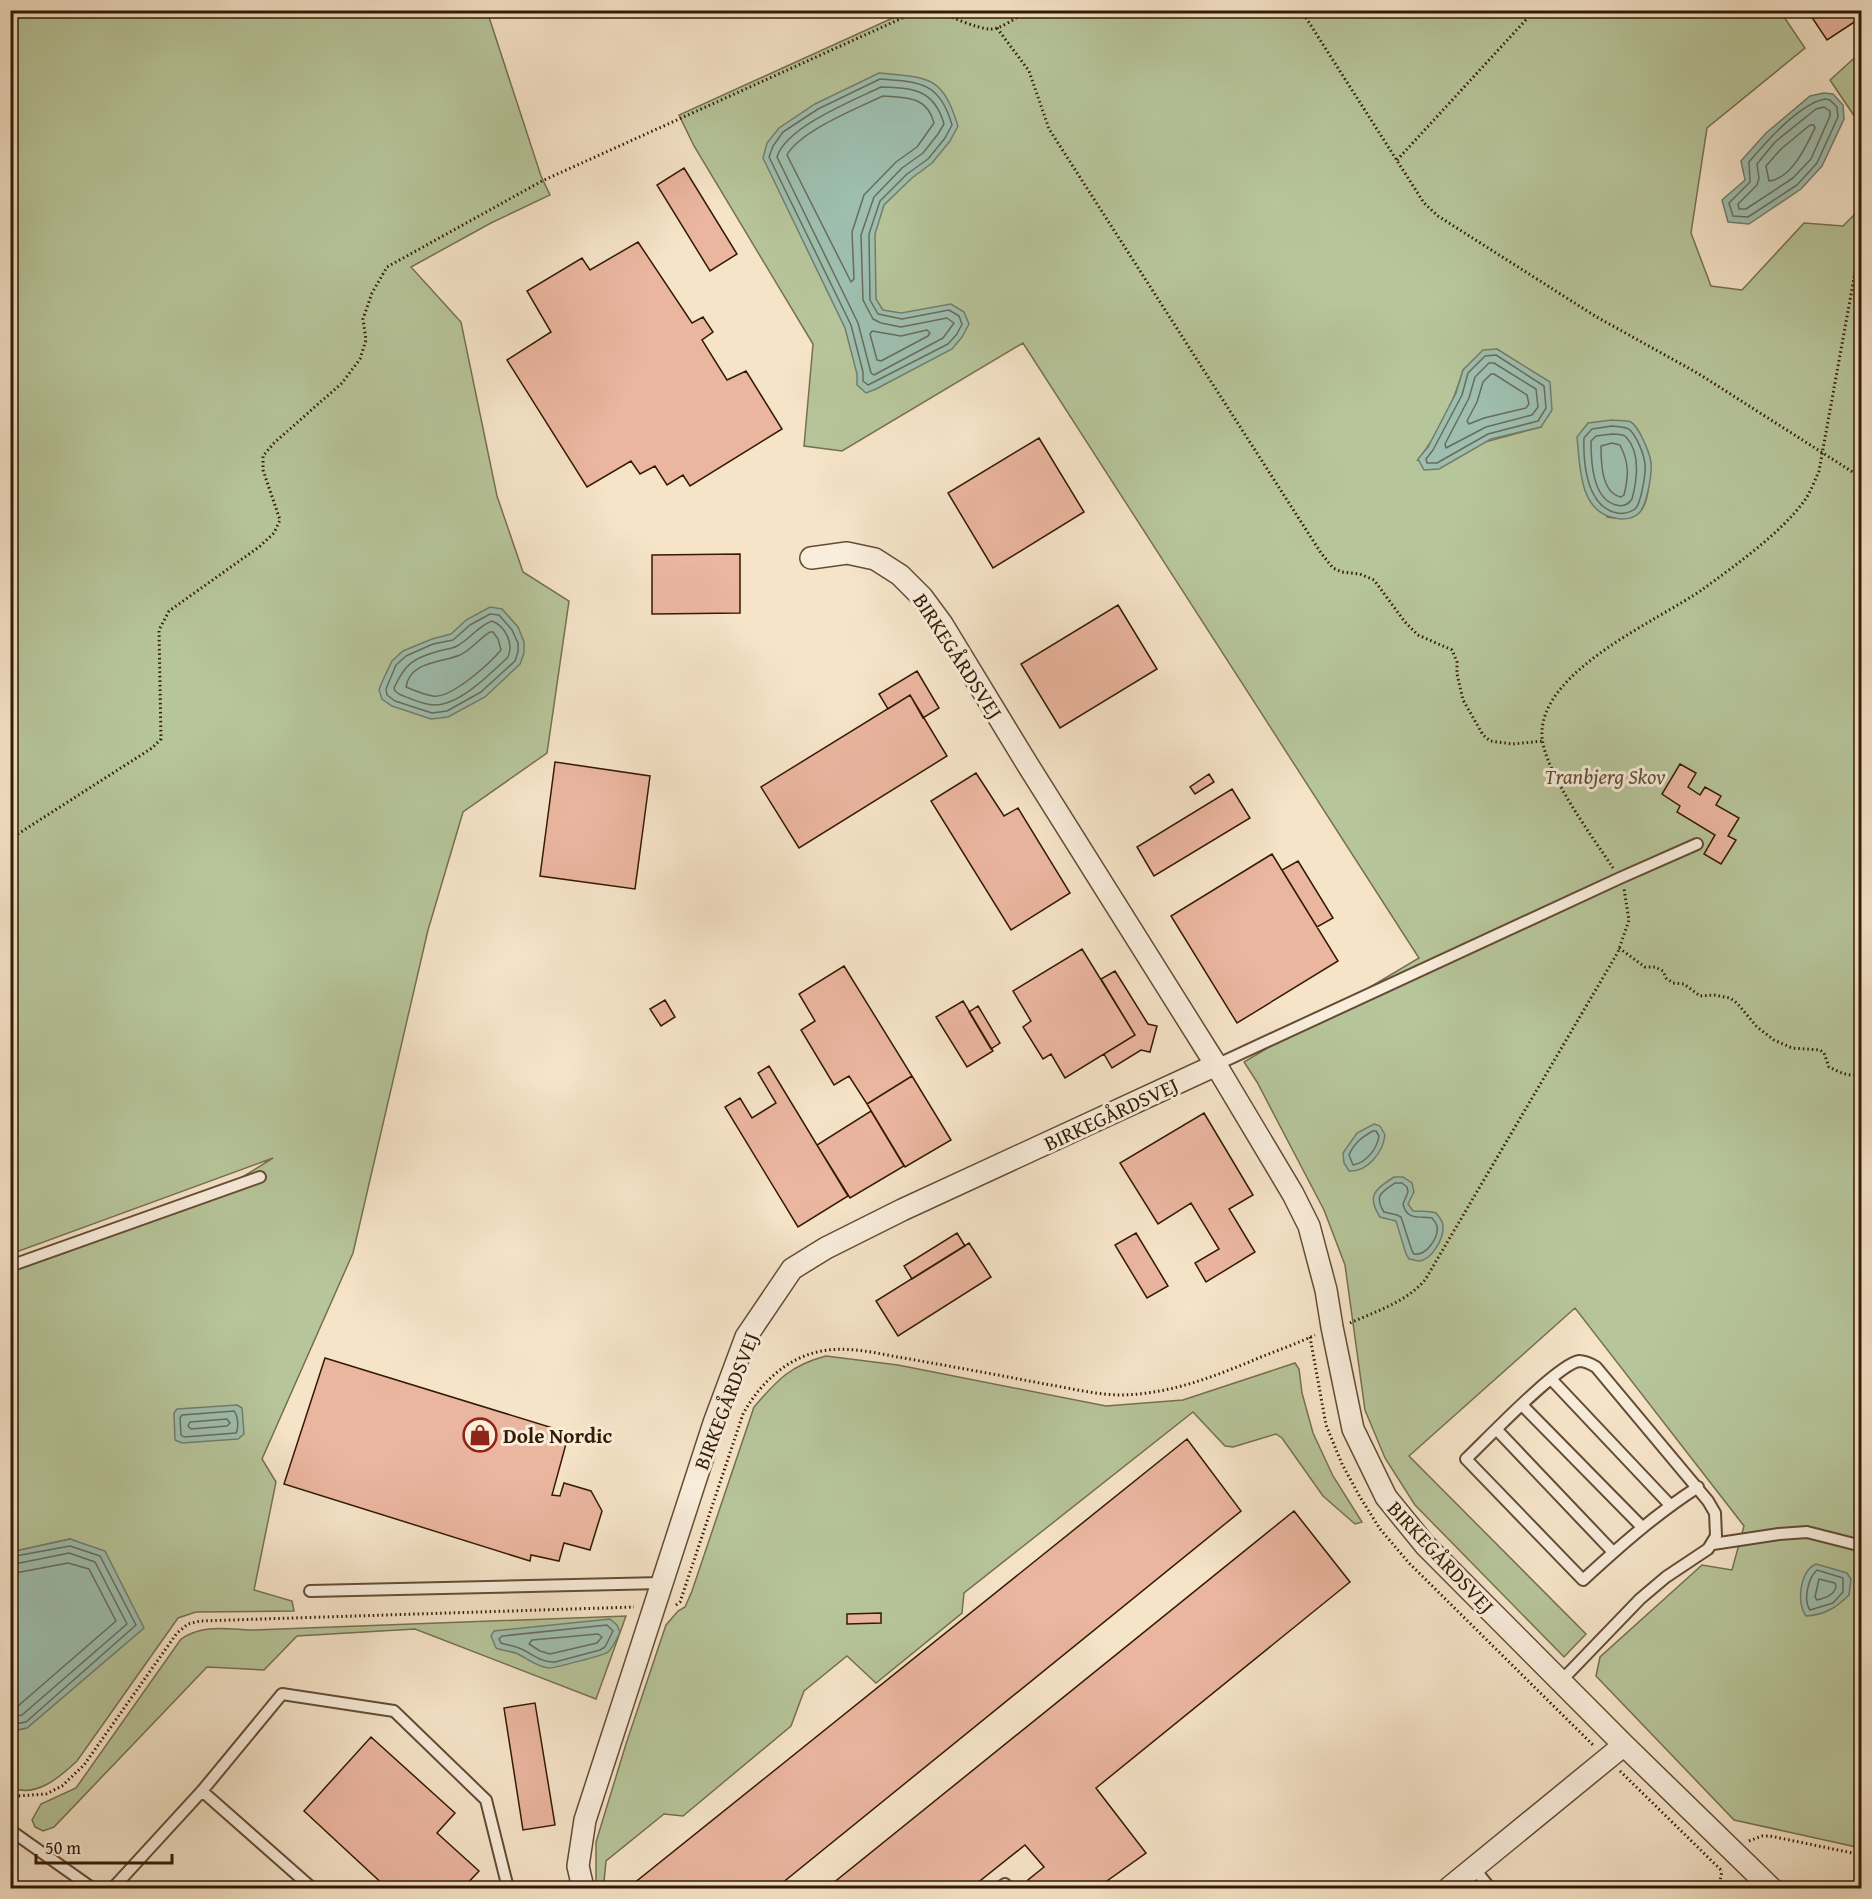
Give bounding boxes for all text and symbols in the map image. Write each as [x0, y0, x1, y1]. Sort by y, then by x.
street label: BIRKEGÅRDSVEJ [906, 587, 1010, 725]
park label: Tranbjerg Skov [1545, 761, 1666, 792]
street label: BIRKEGÅRDSVEJ [1039, 1069, 1183, 1159]
street label: BIRKEGÅRDSVEJ [686, 1328, 766, 1474]
shop icon: Dole Nordic [462, 1417, 498, 1453]
place label: Dole Nordic [503, 1420, 613, 1451]
street label: BIRKEGÅRDSVEJ [1380, 1494, 1502, 1620]
scale bar [36, 1827, 172, 1865]
text: 50 m [45, 1834, 81, 1861]

